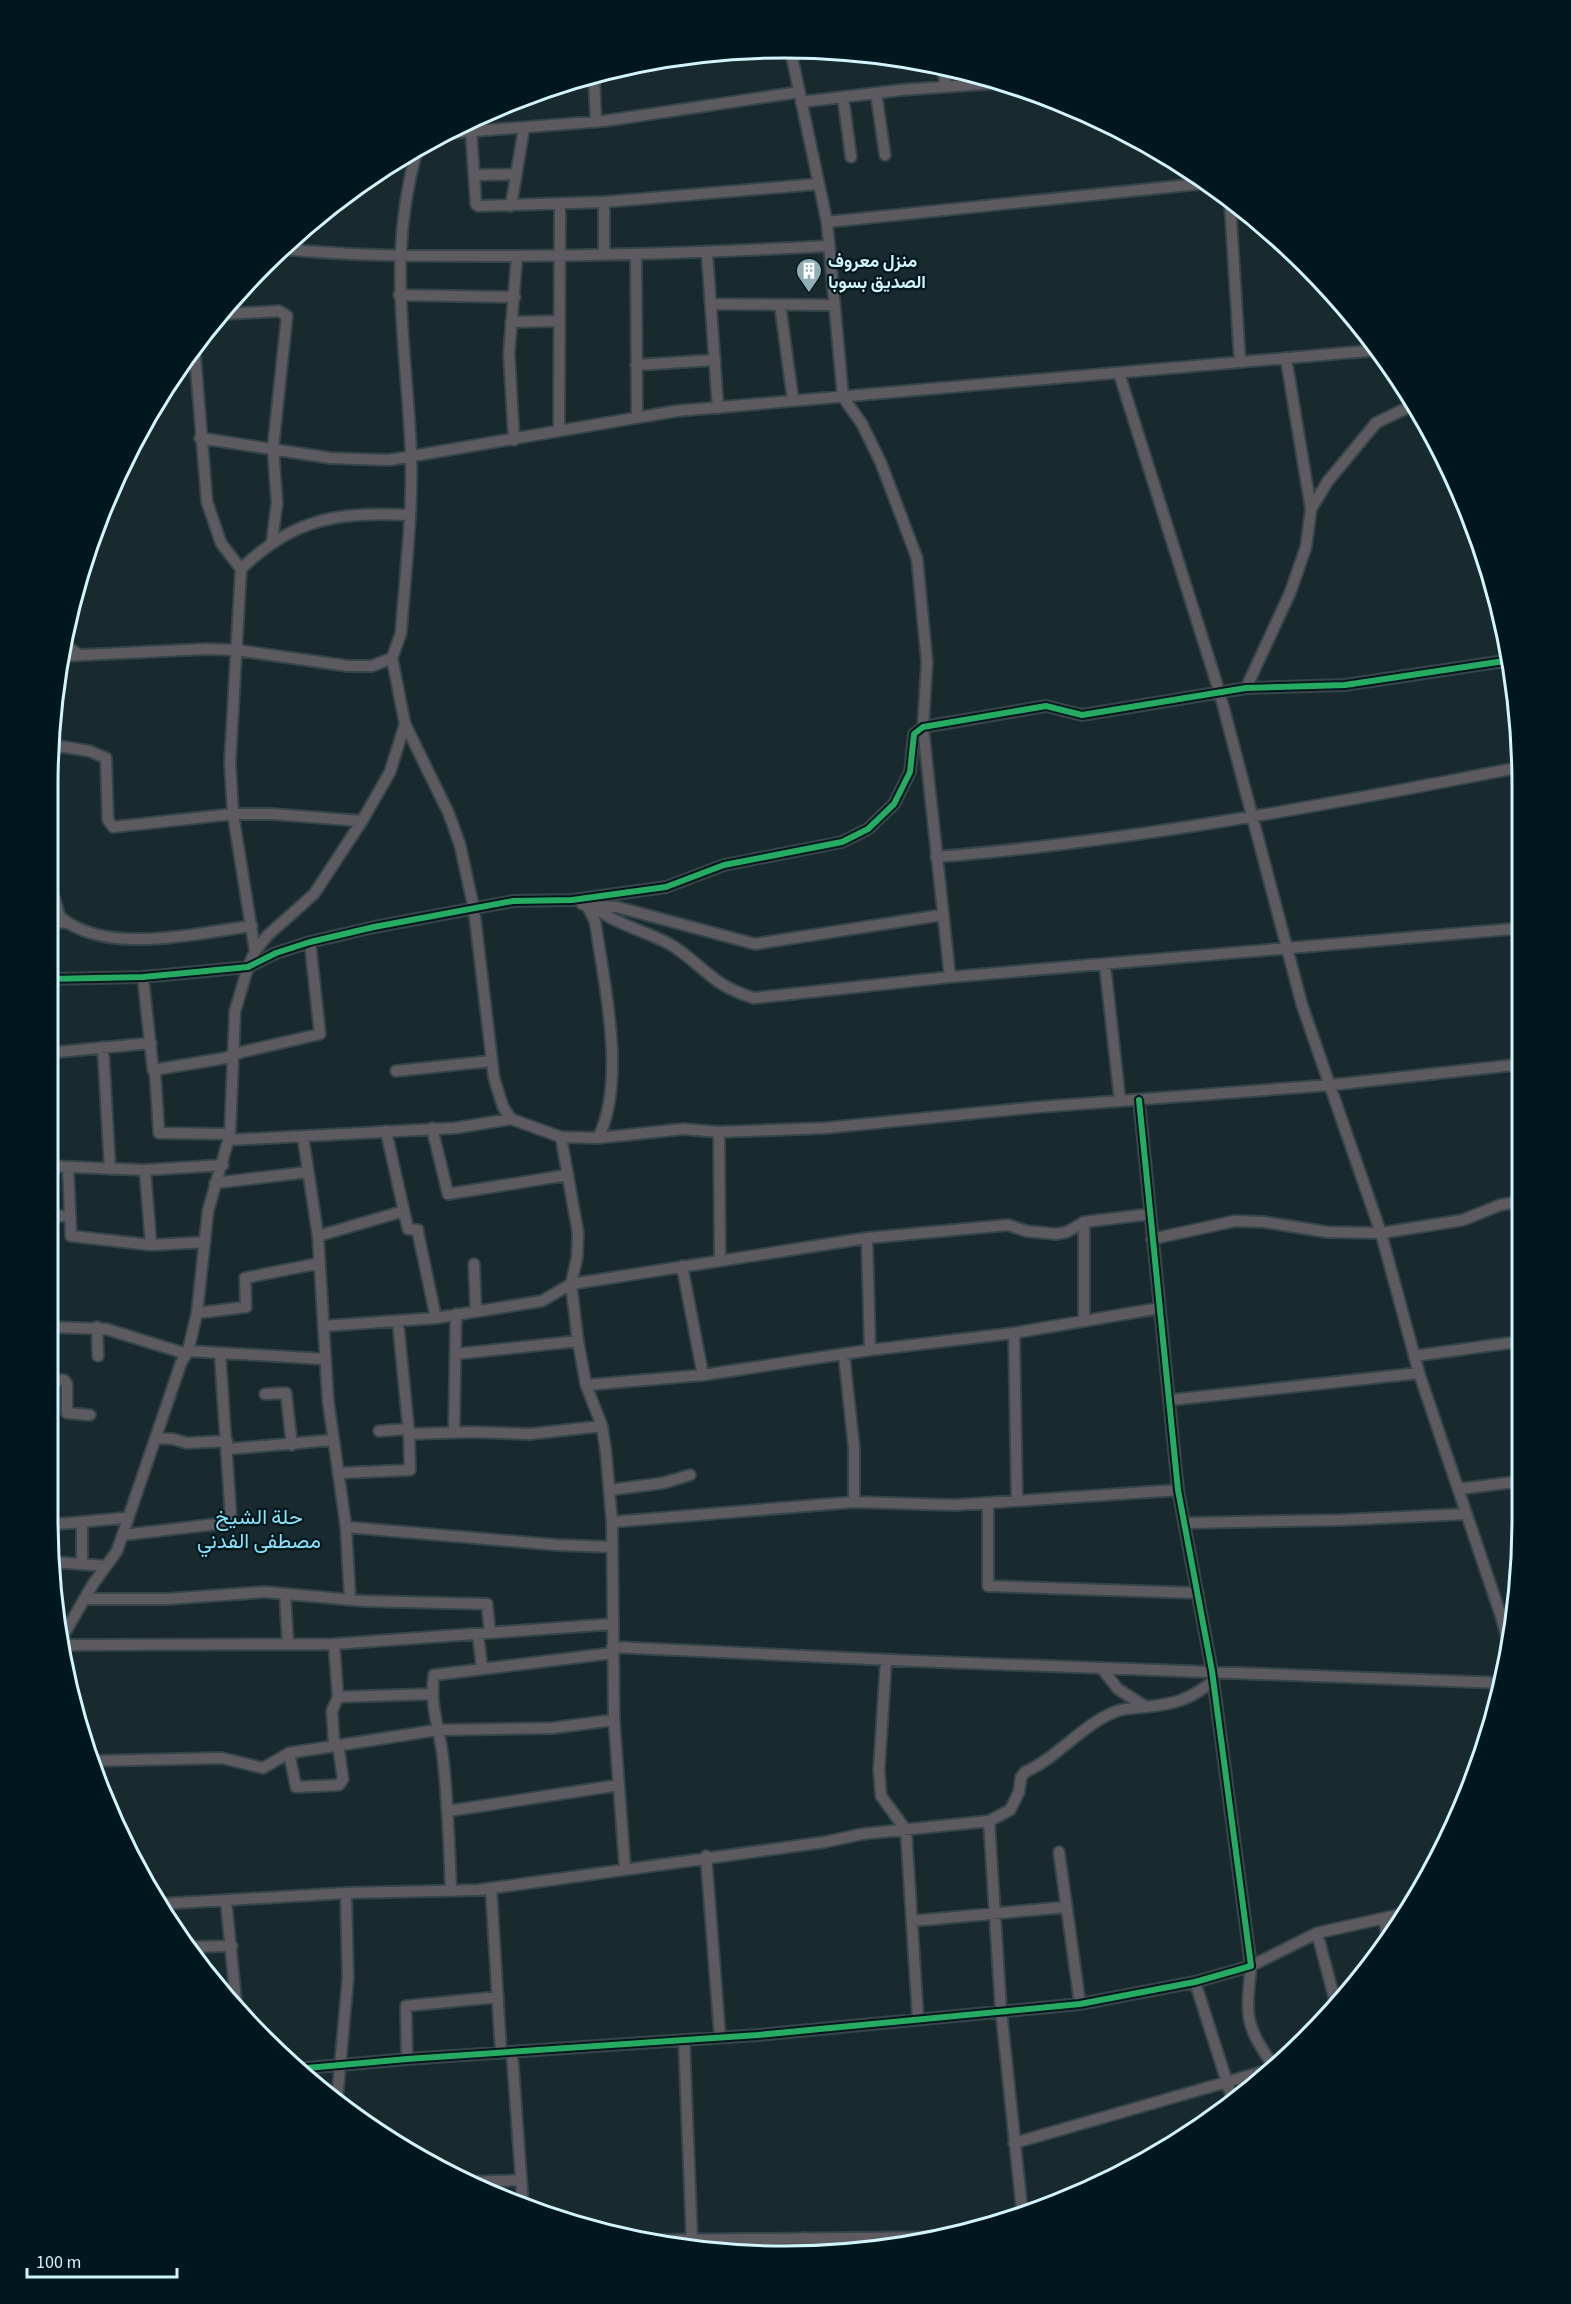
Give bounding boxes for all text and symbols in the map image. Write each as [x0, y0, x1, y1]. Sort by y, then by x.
place label: منزل معروف الصديق بسوبا [828, 249, 926, 295]
building icon: منزل معروف الصديق بسوبا [794, 256, 824, 294]
district label: حلة الشيخ مصطفى الفدني [197, 1502, 321, 1558]
scale bar [27, 2241, 177, 2279]
text: 100 m [36, 2250, 81, 2275]

